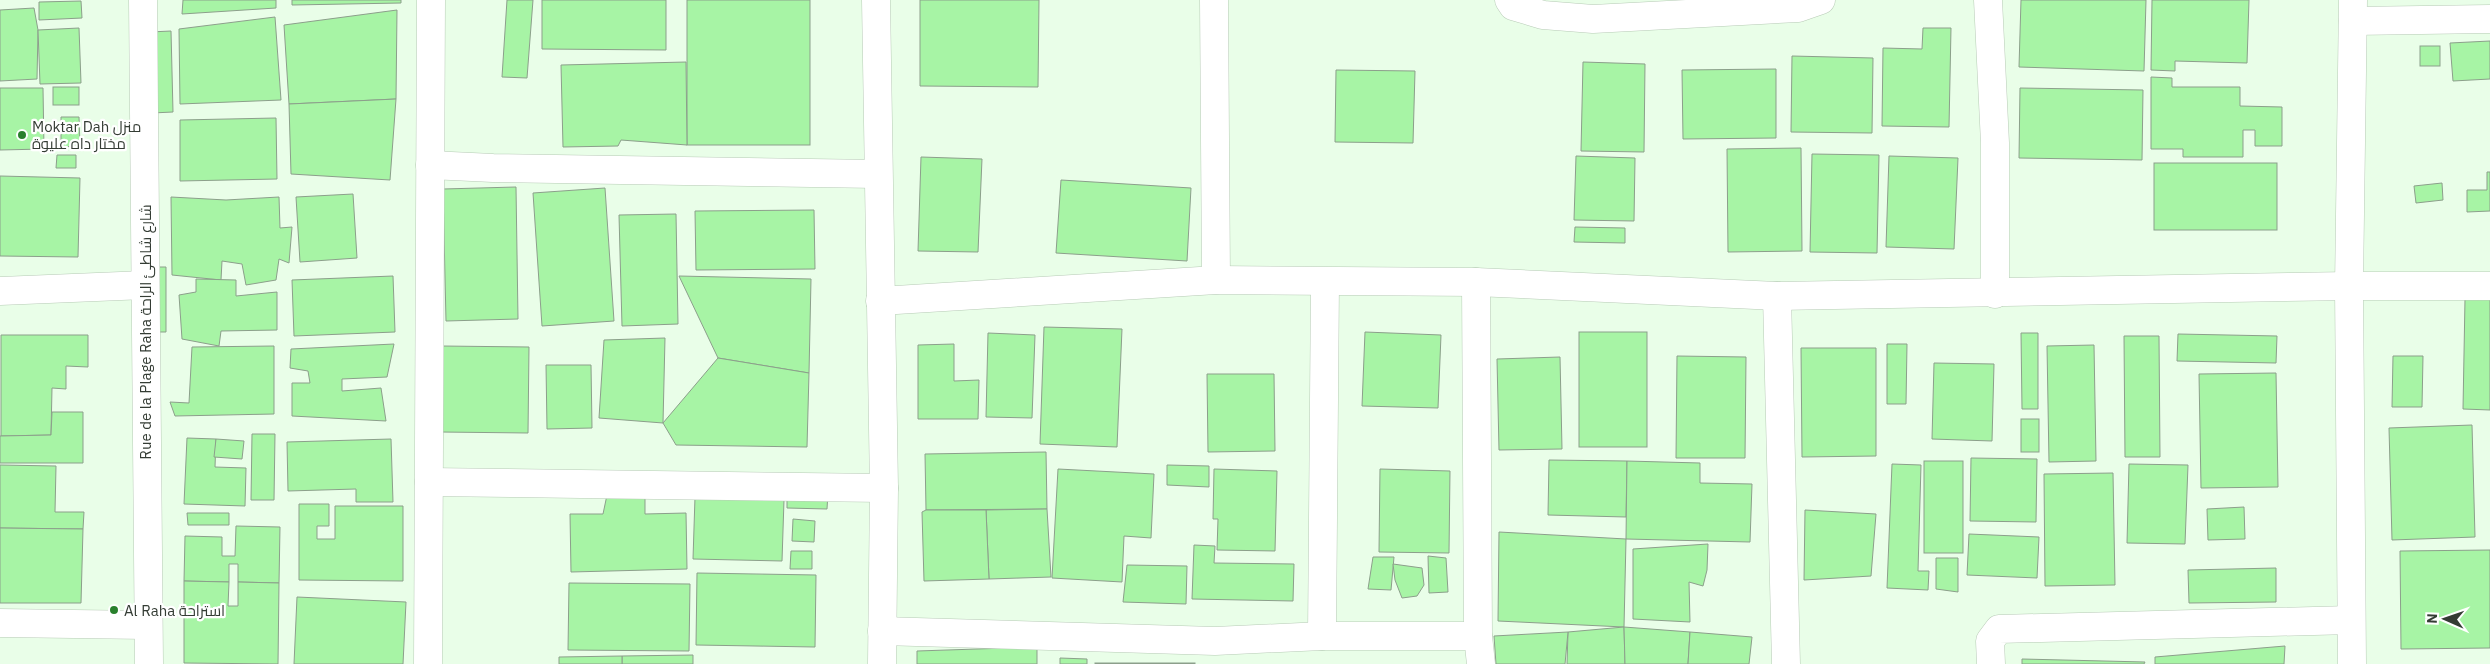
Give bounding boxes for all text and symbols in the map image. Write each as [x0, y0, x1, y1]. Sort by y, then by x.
place label: Moktar Dah منزل مختار داه عليوة [32, 117, 141, 153]
marker: Moktar Dah منزل مختار داه عليوة [16, 129, 28, 141]
street label: Rue de la Plage Raha شارع شاطئ الراحة [136, 204, 157, 460]
north arrow [2420, 594, 2470, 644]
place label: Al Raha استراحة [124, 601, 225, 620]
marker: Al Raha استراحة [108, 604, 120, 616]
text: N [2423, 613, 2441, 624]

